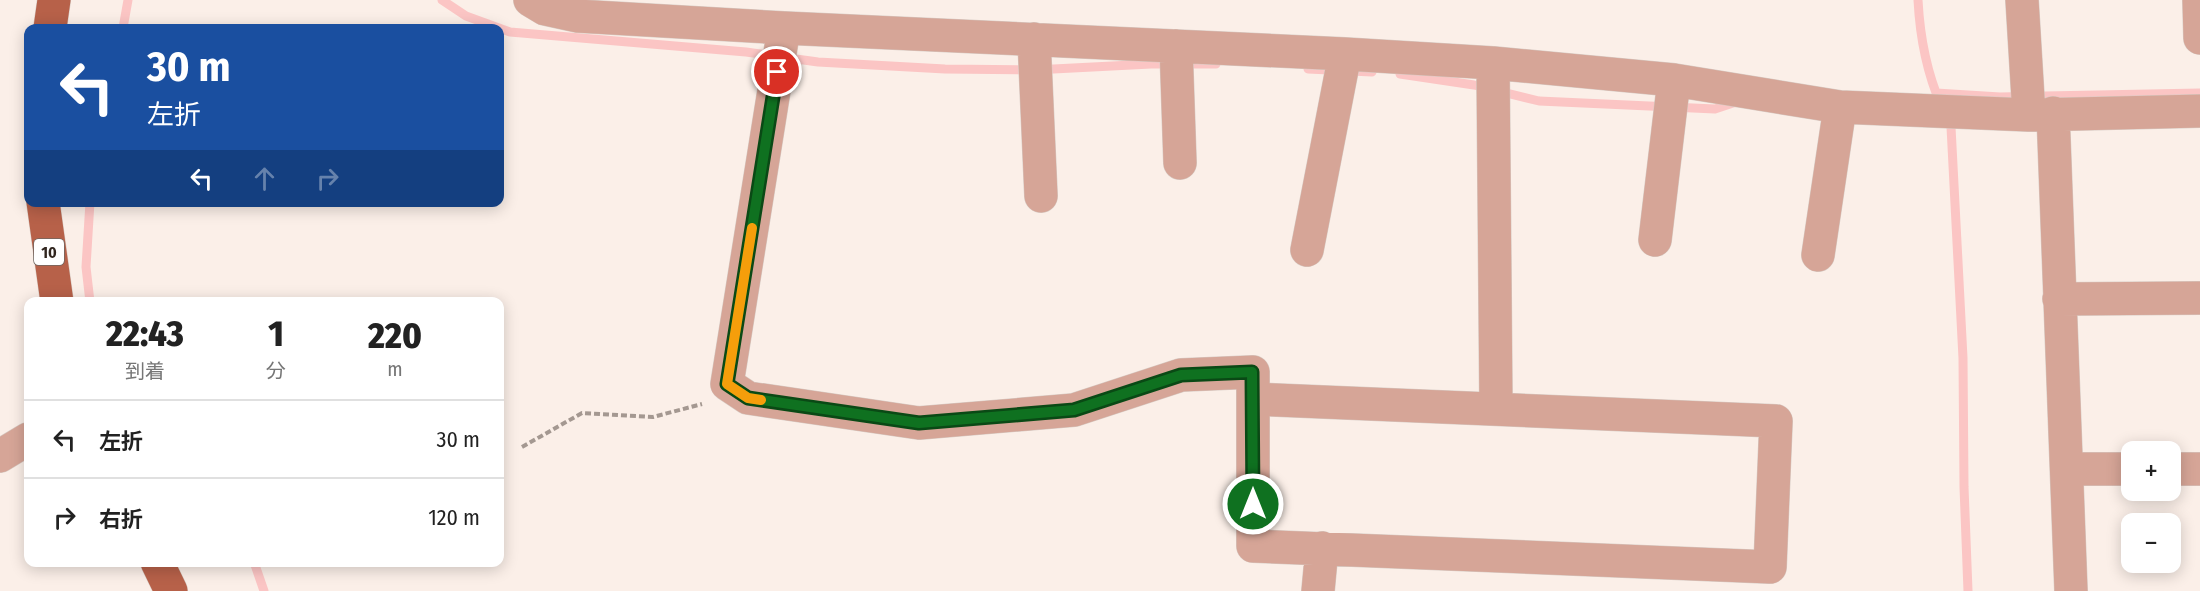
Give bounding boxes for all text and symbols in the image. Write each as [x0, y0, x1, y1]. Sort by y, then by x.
text: 30 m [147, 42, 231, 92]
pin [751, 46, 802, 97]
icon: left [48, 48, 126, 126]
icon: arrive [760, 55, 793, 88]
text: 左折 [147, 99, 201, 131]
icon: left [185, 162, 218, 195]
icon: ahead [248, 162, 281, 195]
icon: right [311, 162, 344, 195]
road number: 10 [34, 239, 64, 265]
text: 22:43 [106, 312, 184, 356]
text: 1 [268, 312, 284, 356]
text: 220 [368, 314, 422, 358]
text: m [387, 357, 403, 381]
text: 到着 [125, 359, 165, 383]
text: 分 [266, 359, 286, 383]
icon: left [48, 423, 81, 456]
text: 30 m [437, 426, 480, 453]
text: 左折 [99, 428, 143, 455]
map controls [2121, 441, 2181, 573]
button: + [2121, 441, 2181, 501]
position arrow [1221, 472, 1285, 536]
icon: right [48, 501, 81, 534]
text: 120 m [428, 504, 480, 531]
text: 右折 [99, 506, 143, 533]
button: − [2121, 513, 2181, 573]

